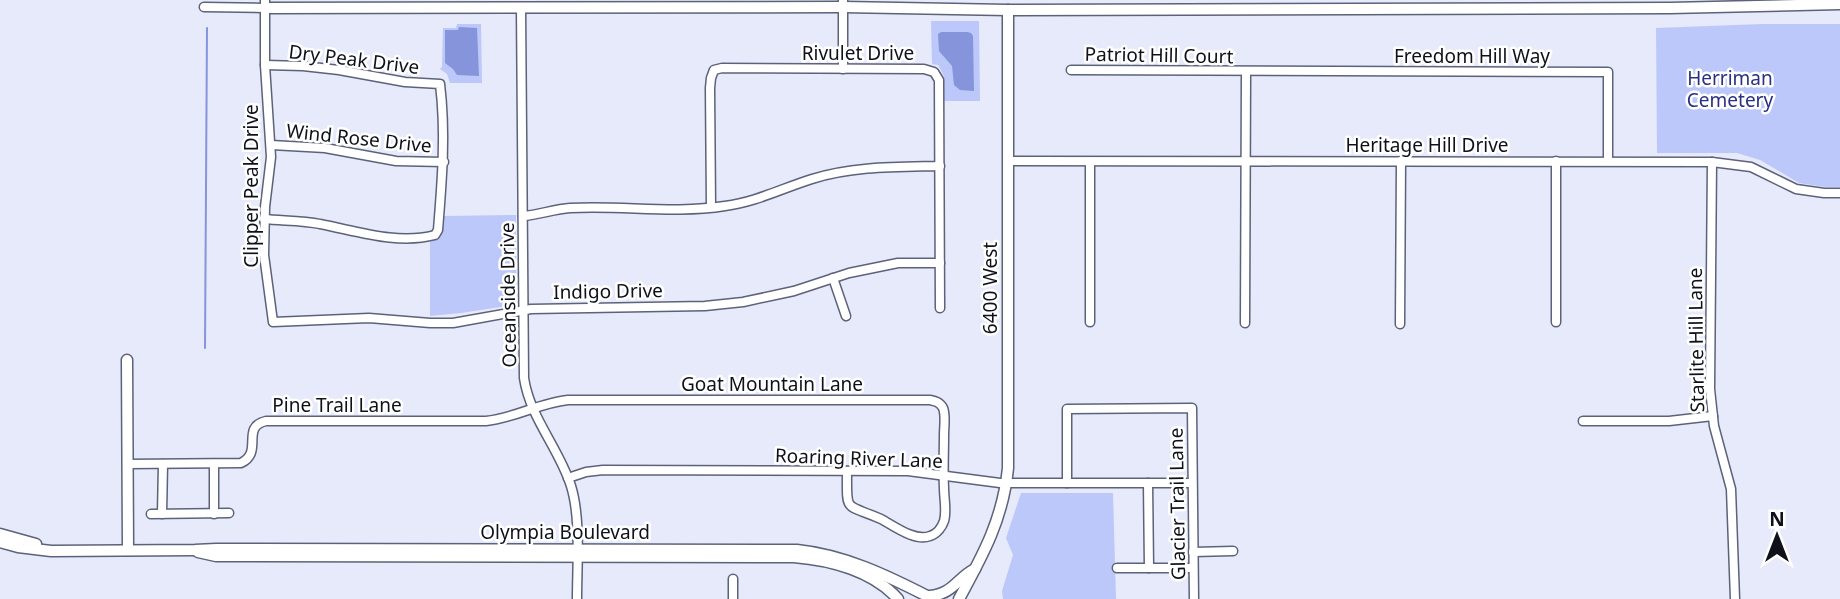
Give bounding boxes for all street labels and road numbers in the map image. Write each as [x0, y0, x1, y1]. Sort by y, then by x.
street label: Dry Peak Drive [287, 38, 421, 80]
street label: Rivulet Drive [802, 40, 914, 66]
street label: Patriot Hill Court [1084, 41, 1234, 69]
street label: Freedom Hill Way [1394, 43, 1550, 69]
street label: Clipper Peak Drive [238, 104, 264, 268]
street label: Wind Rose Drive [285, 117, 433, 159]
street label: Heritage Hill Drive [1345, 132, 1509, 158]
street label: Oceanside Drive [494, 222, 522, 368]
street label: 6400 West [977, 242, 1003, 334]
street label: Starlite Hill Lane [1682, 267, 1710, 413]
street label: Indigo Drive [553, 277, 663, 305]
street label: Goat Mountain Lane [681, 371, 863, 397]
street label: Pine Trail Lane [272, 392, 402, 418]
street label: Glacier Trail Lane [1163, 428, 1191, 580]
street label: Roaring River Lane [775, 442, 943, 474]
street label: Olympia Boulevard [480, 519, 650, 545]

